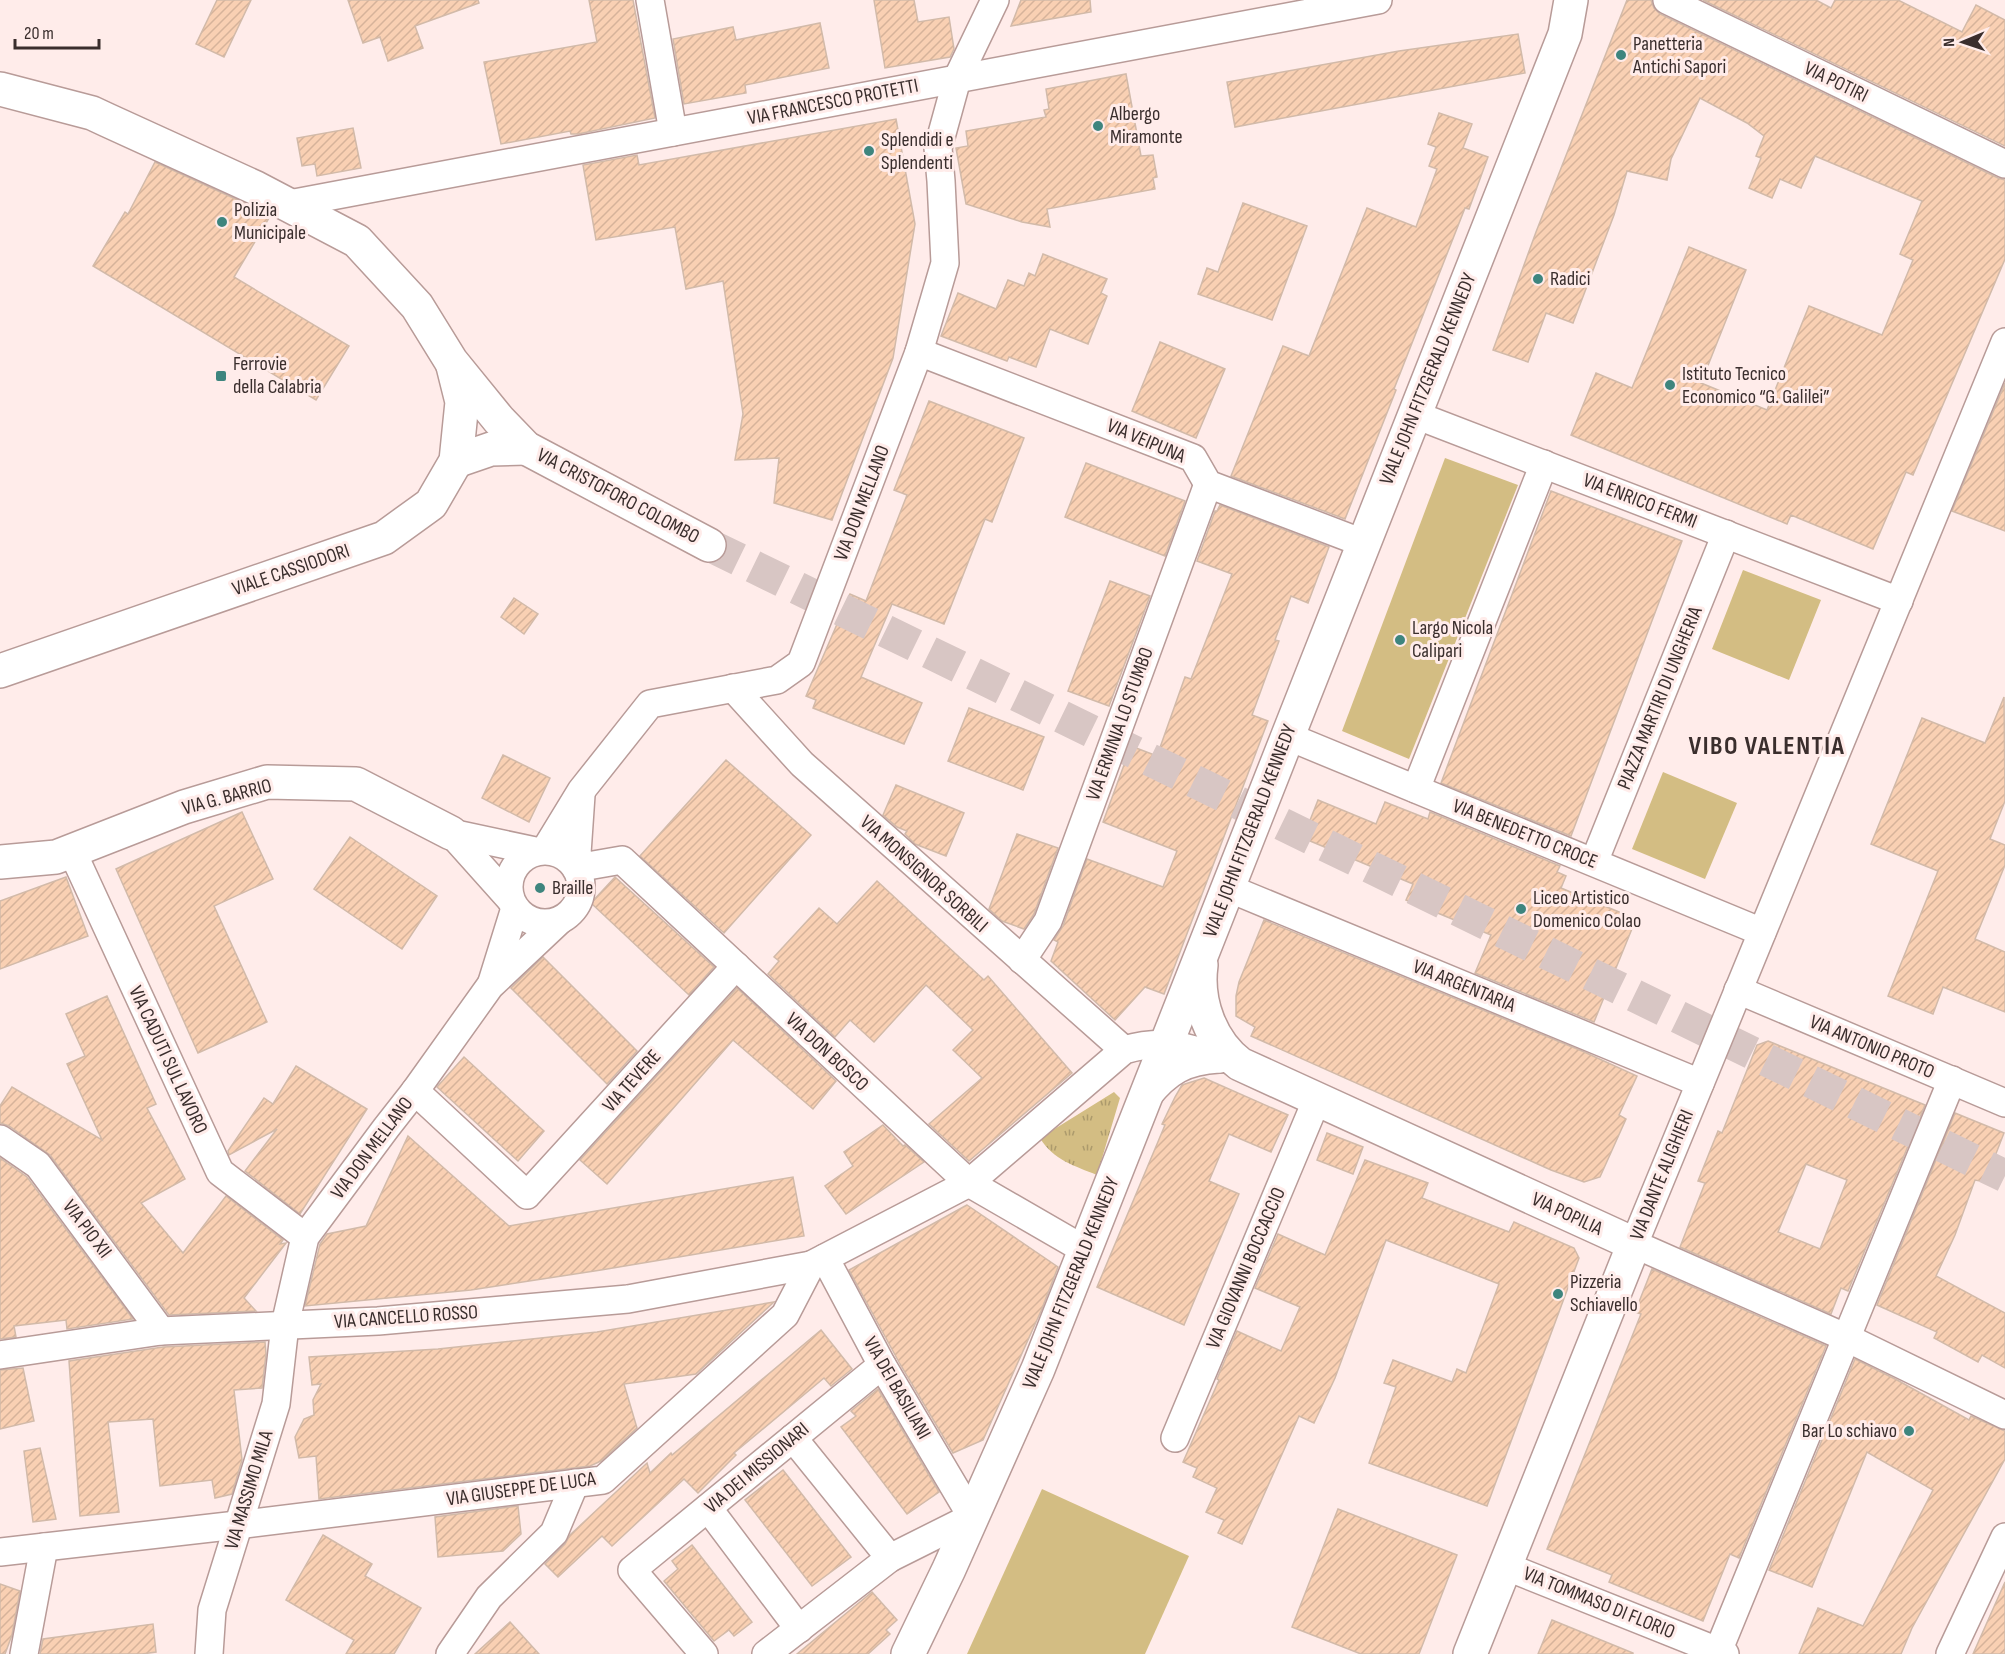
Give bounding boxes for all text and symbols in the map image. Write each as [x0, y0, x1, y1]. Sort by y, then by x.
scale bar [15, 12, 99, 50]
north arrow [1933, 12, 1993, 72]
text: 20 m [24, 23, 54, 44]
place label: Panetteria Antichi Sapori [1632, 32, 1726, 79]
text: N [1940, 38, 1959, 47]
marker: Panetteria Antichi Sapori [1614, 48, 1628, 62]
street label: VIA POTIRI [1800, 56, 1872, 108]
street label: VIA FRANCESCO PROTETTI [746, 74, 920, 130]
place label: Albergo Miramonte [1109, 102, 1183, 149]
marker: Albergo Miramonte [1091, 119, 1105, 133]
place label: Splendidi e Splendenti [881, 128, 954, 175]
marker: Splendidi e Splendenti [862, 144, 876, 158]
place label: Polizia Municipale [234, 198, 306, 245]
marker: Polizia Municipale [215, 215, 229, 229]
place label: Radici [1550, 267, 1590, 291]
street label: VIALE JOHN FITZGERALD KENNEDY [1375, 269, 1482, 488]
marker: Radici [1531, 272, 1545, 286]
place label: Ferrovie della Calabria [233, 352, 322, 399]
place label: Istituto Tecnico Economico “G. Galilei” [1682, 362, 1830, 409]
marker: Ferrovie della Calabria [214, 369, 228, 383]
marker: Istituto Tecnico Economico “G. Galilei” [1663, 378, 1677, 392]
street label: VIA VEIPUNA [1103, 414, 1189, 468]
street label: VIA DON MELLANO [829, 442, 895, 564]
street label: VIA CRISTOFORO COLOMBO [533, 443, 703, 549]
street label: VIA ENRICO FERMI [1579, 468, 1701, 534]
street label: VIALE CASSIODORI [229, 539, 353, 601]
street label: PIAZZA MARTIRI DI UNGHERIA [1612, 603, 1708, 793]
place label: Largo Nicola Calipari [1412, 616, 1493, 663]
marker: Largo Nicola Calipari [1393, 633, 1407, 647]
street label: VIA ERMINIA LO STUMBO [1081, 644, 1159, 804]
street label: VIALE JOHN FITZGERALD KENNEDY [1198, 721, 1302, 941]
district label: VIBO VALENTIA [1688, 731, 1846, 762]
street label: VIA G. BARRIO [180, 774, 274, 820]
street label: VIA BENEDETTO CROCE [1449, 794, 1601, 874]
street label: VIA MONSIGNOR SORBILI [855, 810, 993, 938]
place label: Braille [552, 876, 593, 900]
marker: Braille [533, 881, 547, 895]
place label: Liceo Artistico Domenico Colao [1533, 886, 1641, 933]
marker: Liceo Artistico Domenico Colao [1514, 902, 1528, 916]
street label: VIA ARGENTARIA [1409, 955, 1519, 1018]
street label: VIA CADUTI SUL LAVORO [123, 982, 213, 1138]
street label: VIA DON BOSCO [781, 1008, 873, 1096]
street label: VIA ANTONIO PROTO [1806, 1010, 1938, 1084]
street label: VIA TEVERE [598, 1045, 666, 1117]
street label: VIA DON MELLANO [326, 1092, 418, 1204]
street label: VIA DANTE ALIGHIERI [1625, 1106, 1699, 1244]
street label: VIALE JOHN FITZGERALD KENNEDY [1018, 1173, 1125, 1392]
street label: VIA GIOVANNI BOCCACCIO [1201, 1184, 1291, 1352]
street label: VIA POPILIA [1528, 1187, 1607, 1241]
street label: VIA PIO XII [57, 1195, 117, 1263]
place label: Pizzeria Schiavello [1570, 1270, 1638, 1317]
marker: Pizzeria Schiavello [1551, 1287, 1565, 1301]
street label: VIA CANCELLO ROSSO [333, 1300, 479, 1334]
street label: VIA DEI BASILIANI [858, 1332, 936, 1444]
street label: VIA DEI MISSIONARI [700, 1417, 814, 1519]
place label: Bar Lo schiavo [1802, 1419, 1897, 1443]
marker: Bar Lo schiavo [1902, 1424, 1916, 1438]
street label: VIA MASSIMO MILA [220, 1427, 279, 1552]
street label: VIA GIUSEPPE DE LUCA [445, 1467, 598, 1511]
street label: VIA TOMMASO DI FLORIO [1520, 1562, 1678, 1644]

